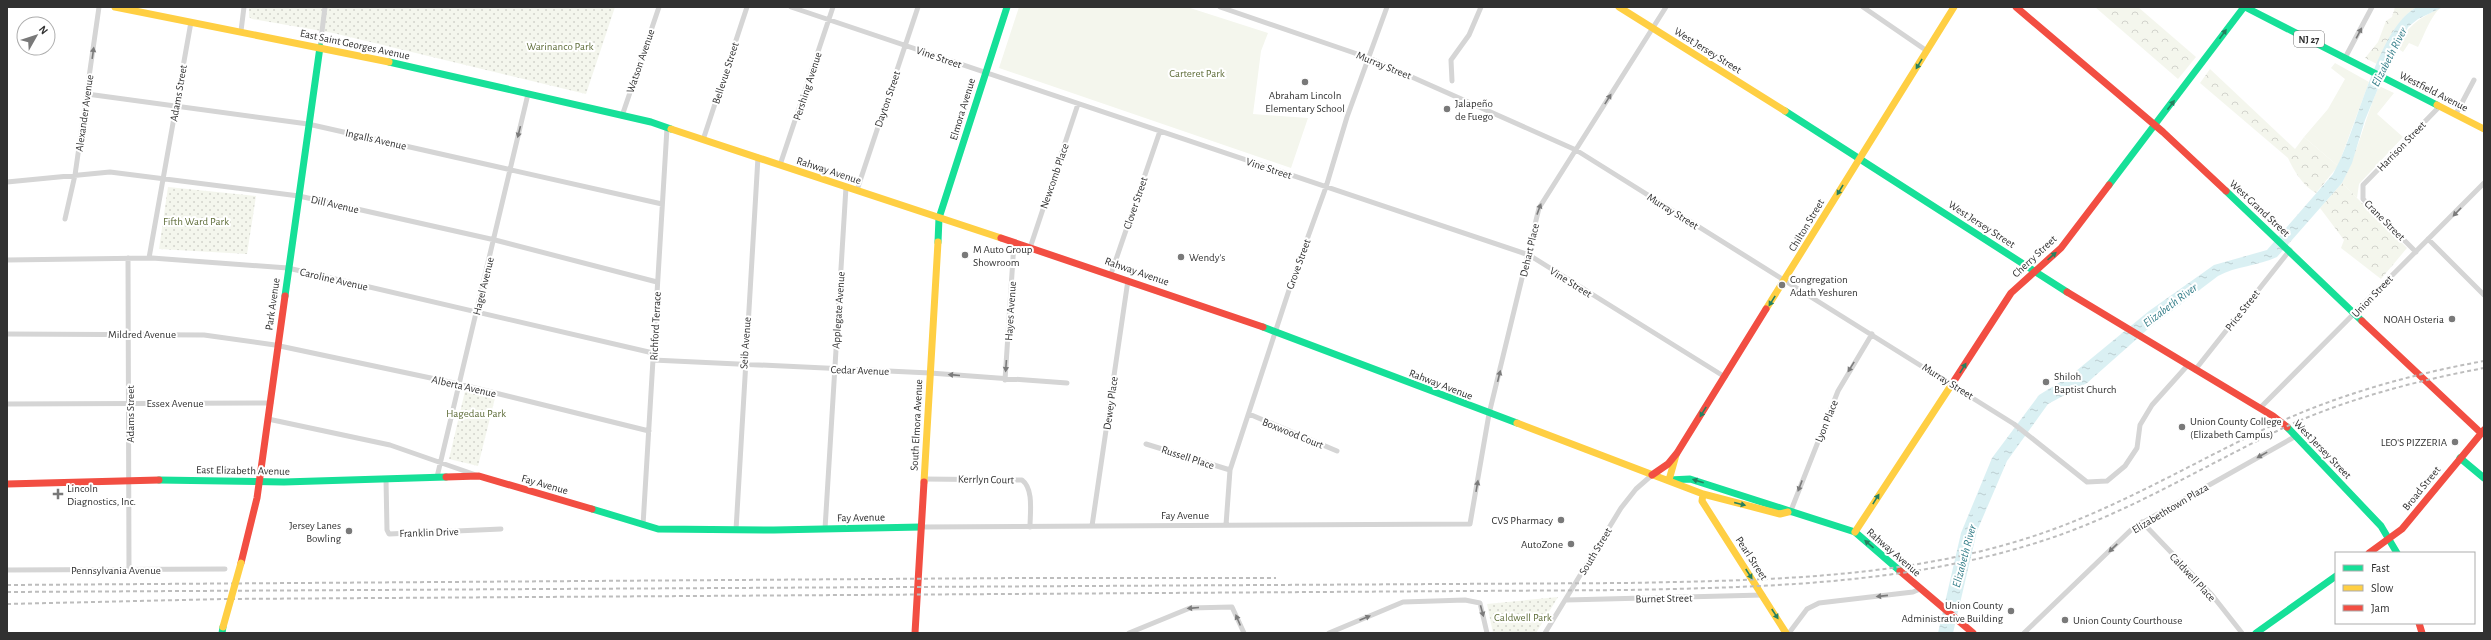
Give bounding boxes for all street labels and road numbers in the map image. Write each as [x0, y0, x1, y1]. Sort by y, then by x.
street label: West Jersey Street [1672, 25, 1744, 76]
street label: East Saint Georges Avenue [299, 27, 411, 62]
street label: Watson Avenue [624, 28, 657, 95]
road number: NJ 27 [2294, 31, 2324, 47]
street label: Bellevue Street [710, 40, 741, 105]
street label: Vine Street [915, 45, 963, 71]
street label: Murray Street [1355, 49, 1413, 82]
street label: Pershing Avenue [791, 51, 824, 122]
street label: Adams Street [168, 63, 189, 122]
street label: Dayton Street [873, 69, 902, 129]
street label: Westfield Avenue [2398, 69, 2470, 113]
street label: Alexander Avenue [74, 74, 95, 152]
street label: Elmora Avenue [948, 77, 977, 142]
street label: Harrison Street [2375, 119, 2428, 173]
street label: Ingalls Avenue [344, 127, 407, 152]
street label: Newcomb Place [1038, 142, 1071, 210]
street label: Rahway Avenue [795, 155, 863, 186]
street label: Vine Street [1245, 156, 1294, 181]
street label: Clover Street [1121, 175, 1150, 231]
street label: West Grand Street [2227, 178, 2292, 239]
street label: Murray Street [1645, 191, 1701, 232]
street label: Dill Avenue [310, 194, 360, 215]
street label: Chilton Street [1787, 197, 1827, 253]
street label: Crane Street [2362, 198, 2407, 243]
street label: West Jersey Street [1946, 199, 2017, 250]
street label: Dehart Place [1518, 222, 1541, 278]
street label: Cherry Street [2010, 233, 2059, 280]
street label: Grove Street [1284, 237, 1313, 291]
street label: Rahway Avenue [1103, 255, 1170, 288]
street label: Hagel Avenue [471, 256, 496, 316]
street label: Vine Street [1548, 265, 1594, 300]
street label: Caroline Avenue [299, 266, 369, 293]
street label: Applegate Avenue [830, 271, 847, 349]
street label: Union Street [2350, 273, 2395, 319]
street label: Park Avenue [263, 277, 282, 331]
street label: Hayes Avenue [1003, 281, 1018, 341]
street label: Price Street [2223, 287, 2262, 333]
street label: Richford Terrace [648, 291, 663, 361]
street label: Seib Avenue [738, 317, 753, 369]
street label: Mildred Avenue [108, 329, 176, 340]
street label: Murray Street [1920, 361, 1976, 402]
street label: Cedar Avenue [830, 364, 890, 377]
street label: Rahway Avenue [1407, 367, 1474, 402]
street label: Alberta Avenue [431, 374, 497, 399]
street label: Dewey Place [1101, 376, 1120, 430]
street label: South Elmora Avenue [909, 379, 924, 471]
street label: Adams Street [125, 385, 136, 443]
street label: Essex Avenue [146, 398, 204, 409]
street label: Lyon Place [1813, 399, 1840, 444]
street label: Boxwood Court [1261, 416, 1325, 451]
street label: West Jersey Street [2292, 418, 2354, 481]
street label: Russell Place [1160, 444, 1216, 471]
street label: East Elizabeth Avenue [196, 464, 290, 477]
street label: Broad Street [2400, 464, 2443, 512]
street label: Fay Avenue [520, 473, 569, 496]
street label: Kerrlyn Court [958, 474, 1015, 485]
street label: Elizabethtown Plaza [2130, 481, 2210, 536]
street label: Fay Avenue [1161, 510, 1209, 521]
street label: Fay Avenue [837, 512, 885, 523]
street label: South Street [1577, 525, 1614, 577]
street label: Franklin Drive [399, 526, 459, 539]
street label: Rahway Avenue [1865, 526, 1923, 579]
street label: Pearl Street [1734, 535, 1770, 582]
street label: Caldwell Place [2168, 551, 2218, 604]
street label: Pennsylvania Avenue [71, 565, 161, 576]
street label: Burnet Street [1635, 592, 1693, 604]

